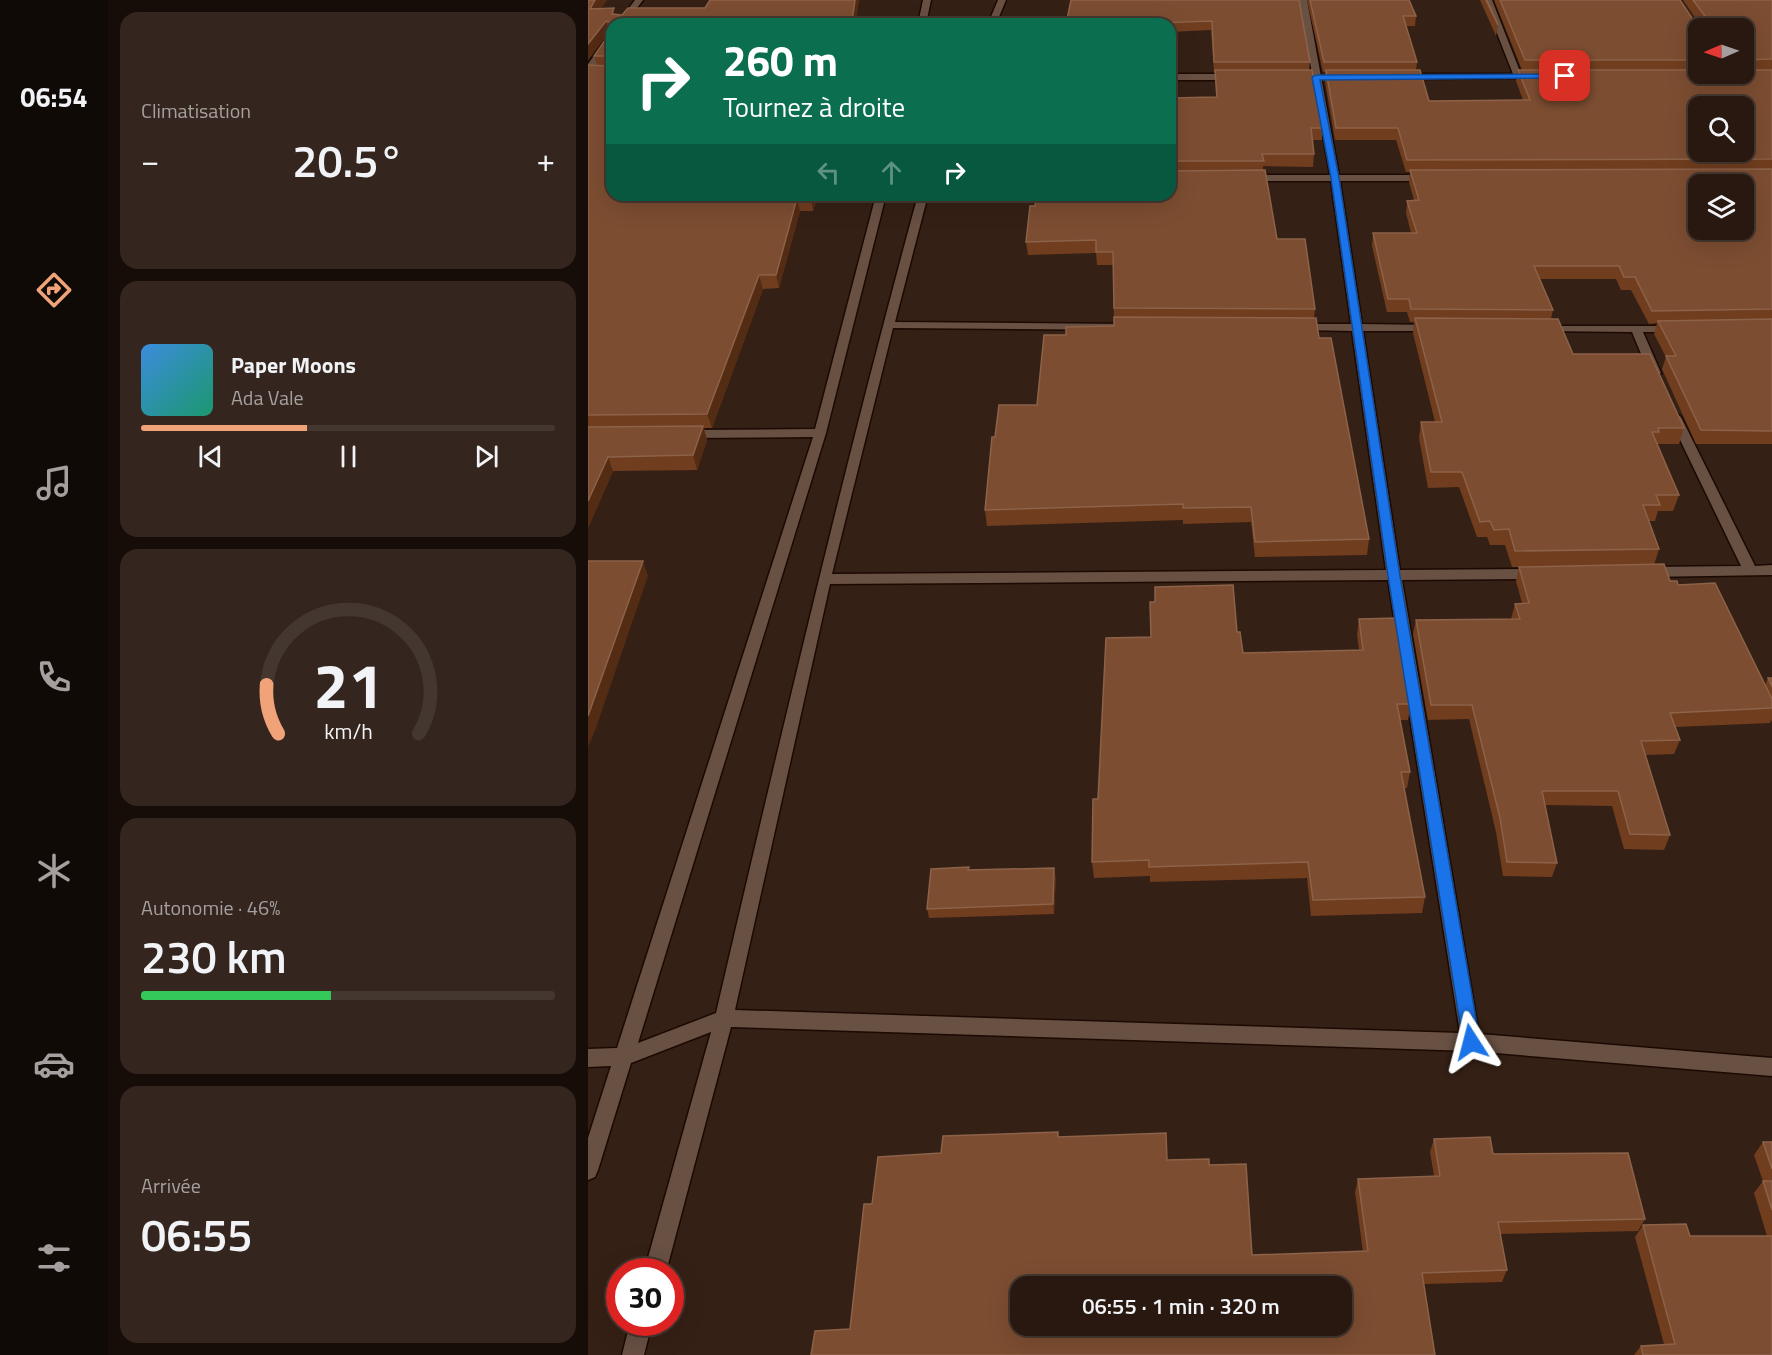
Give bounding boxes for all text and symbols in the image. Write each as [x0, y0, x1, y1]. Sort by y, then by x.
north arrow [1688, 18, 1754, 84]
map controls [1688, 18, 1754, 240]
text: 260 m [723, 28, 838, 92]
icon: right [624, 42, 702, 120]
pin [1539, 50, 1590, 101]
icon: arrive [1548, 59, 1581, 92]
text: 06:54 [20, 76, 88, 117]
text: Tournez à droite [723, 86, 905, 127]
text: Climatisation [141, 95, 251, 126]
button: search [1688, 96, 1754, 162]
text: 20.5° [292, 126, 404, 194]
text: − [141, 135, 159, 185]
text: + [537, 135, 555, 185]
icon: left [812, 156, 845, 189]
icon: ahead [875, 156, 908, 189]
icon: right [938, 156, 971, 189]
button: layers [1688, 174, 1754, 240]
icon: directions [33, 269, 75, 311]
text: Paper Moons [231, 348, 356, 382]
text: Ada Vale [231, 382, 304, 413]
icon: previous [194, 440, 227, 473]
icon: pause [332, 440, 365, 473]
icon: next [470, 440, 503, 473]
icon: music [33, 462, 75, 504]
text: 21 [313, 638, 383, 733]
icon: phone [33, 656, 75, 698]
text: km/h [324, 716, 372, 748]
icon: climate [33, 850, 75, 892]
text: Autonomie · 46% [141, 892, 280, 923]
text: 230 km [141, 922, 287, 990]
position arrow [1439, 1010, 1503, 1074]
icon: car [33, 1043, 75, 1085]
text: Arrivée [141, 1170, 201, 1201]
text: 06:55 [141, 1200, 253, 1268]
icon: filters [33, 1237, 75, 1279]
speed limit sign: 30 [606, 1258, 684, 1336]
text: 06:55 · 1 min · 320 m [1082, 1289, 1280, 1323]

